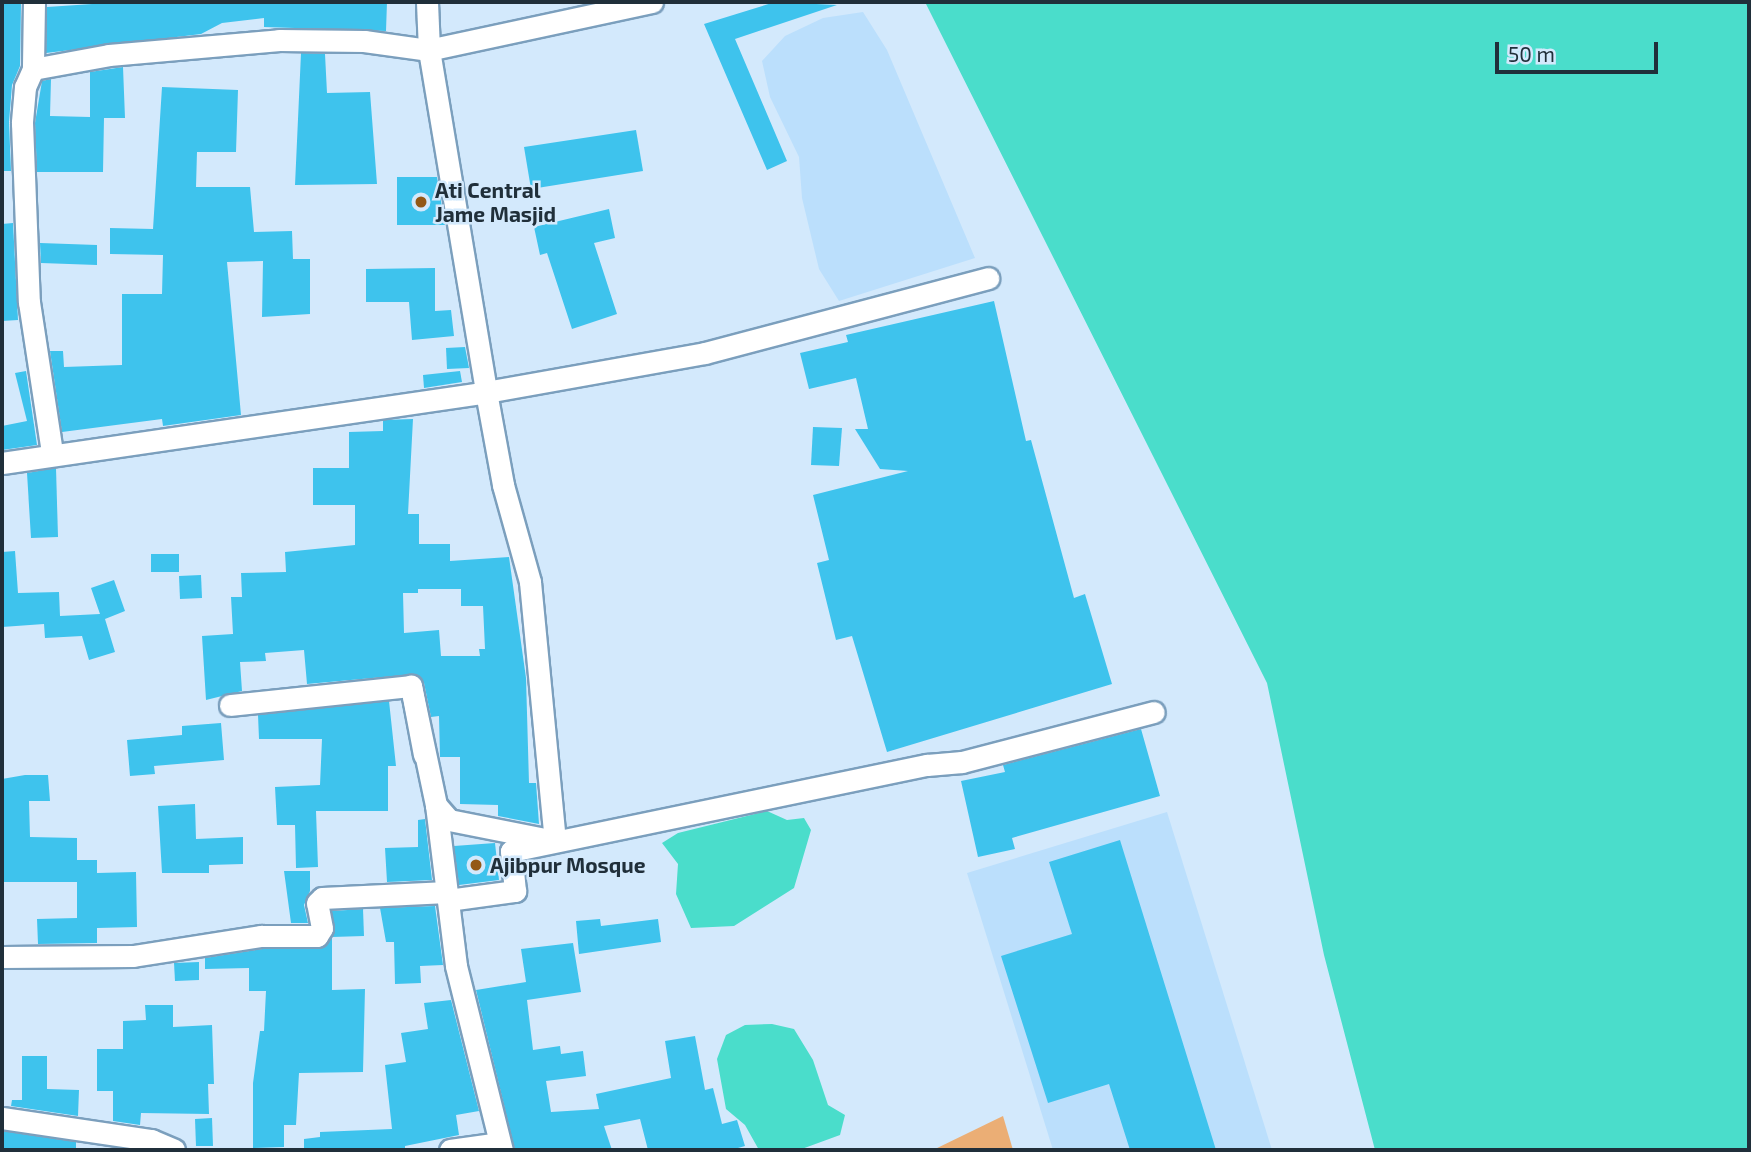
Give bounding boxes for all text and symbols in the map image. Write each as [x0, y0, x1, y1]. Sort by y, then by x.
scale bar [1499, 28, 1662, 72]
text: 50 m [1508, 41, 1555, 66]
place label: Ati Central Jame Masjid [435, 177, 556, 227]
marker: Ati Central Jame Masjid [413, 194, 429, 210]
place label: Ajibpur Mosque [490, 852, 646, 878]
marker: Ajibpur Mosque [468, 857, 484, 873]

